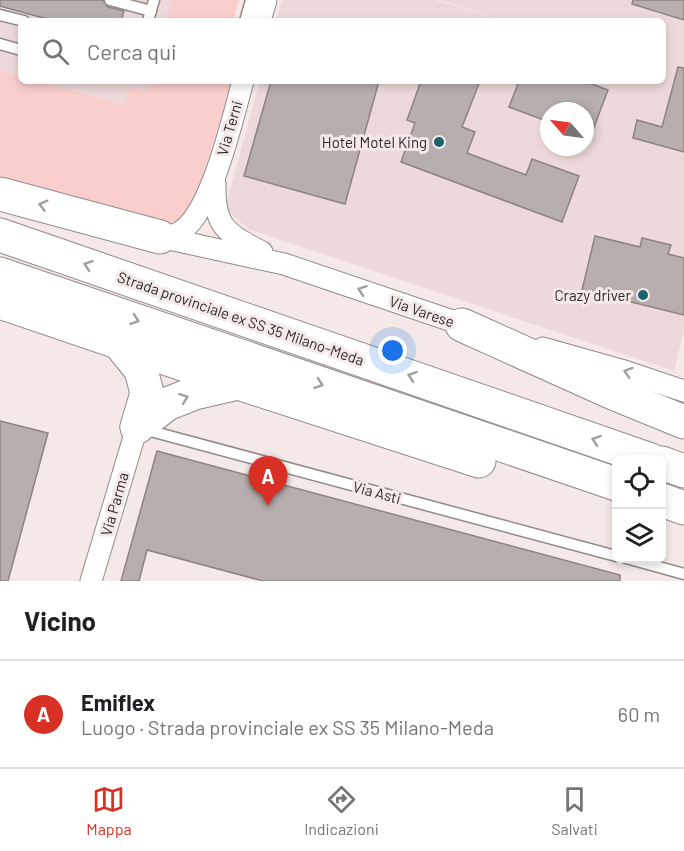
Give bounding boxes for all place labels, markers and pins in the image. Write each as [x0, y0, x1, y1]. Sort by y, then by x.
place label: Hotel Motel King [322, 133, 427, 151]
marker: Hotel Motel King [432, 135, 446, 149]
place label: Crazy driver [554, 286, 632, 304]
marker: Crazy driver [636, 288, 650, 302]
pin: A [248, 456, 288, 506]

